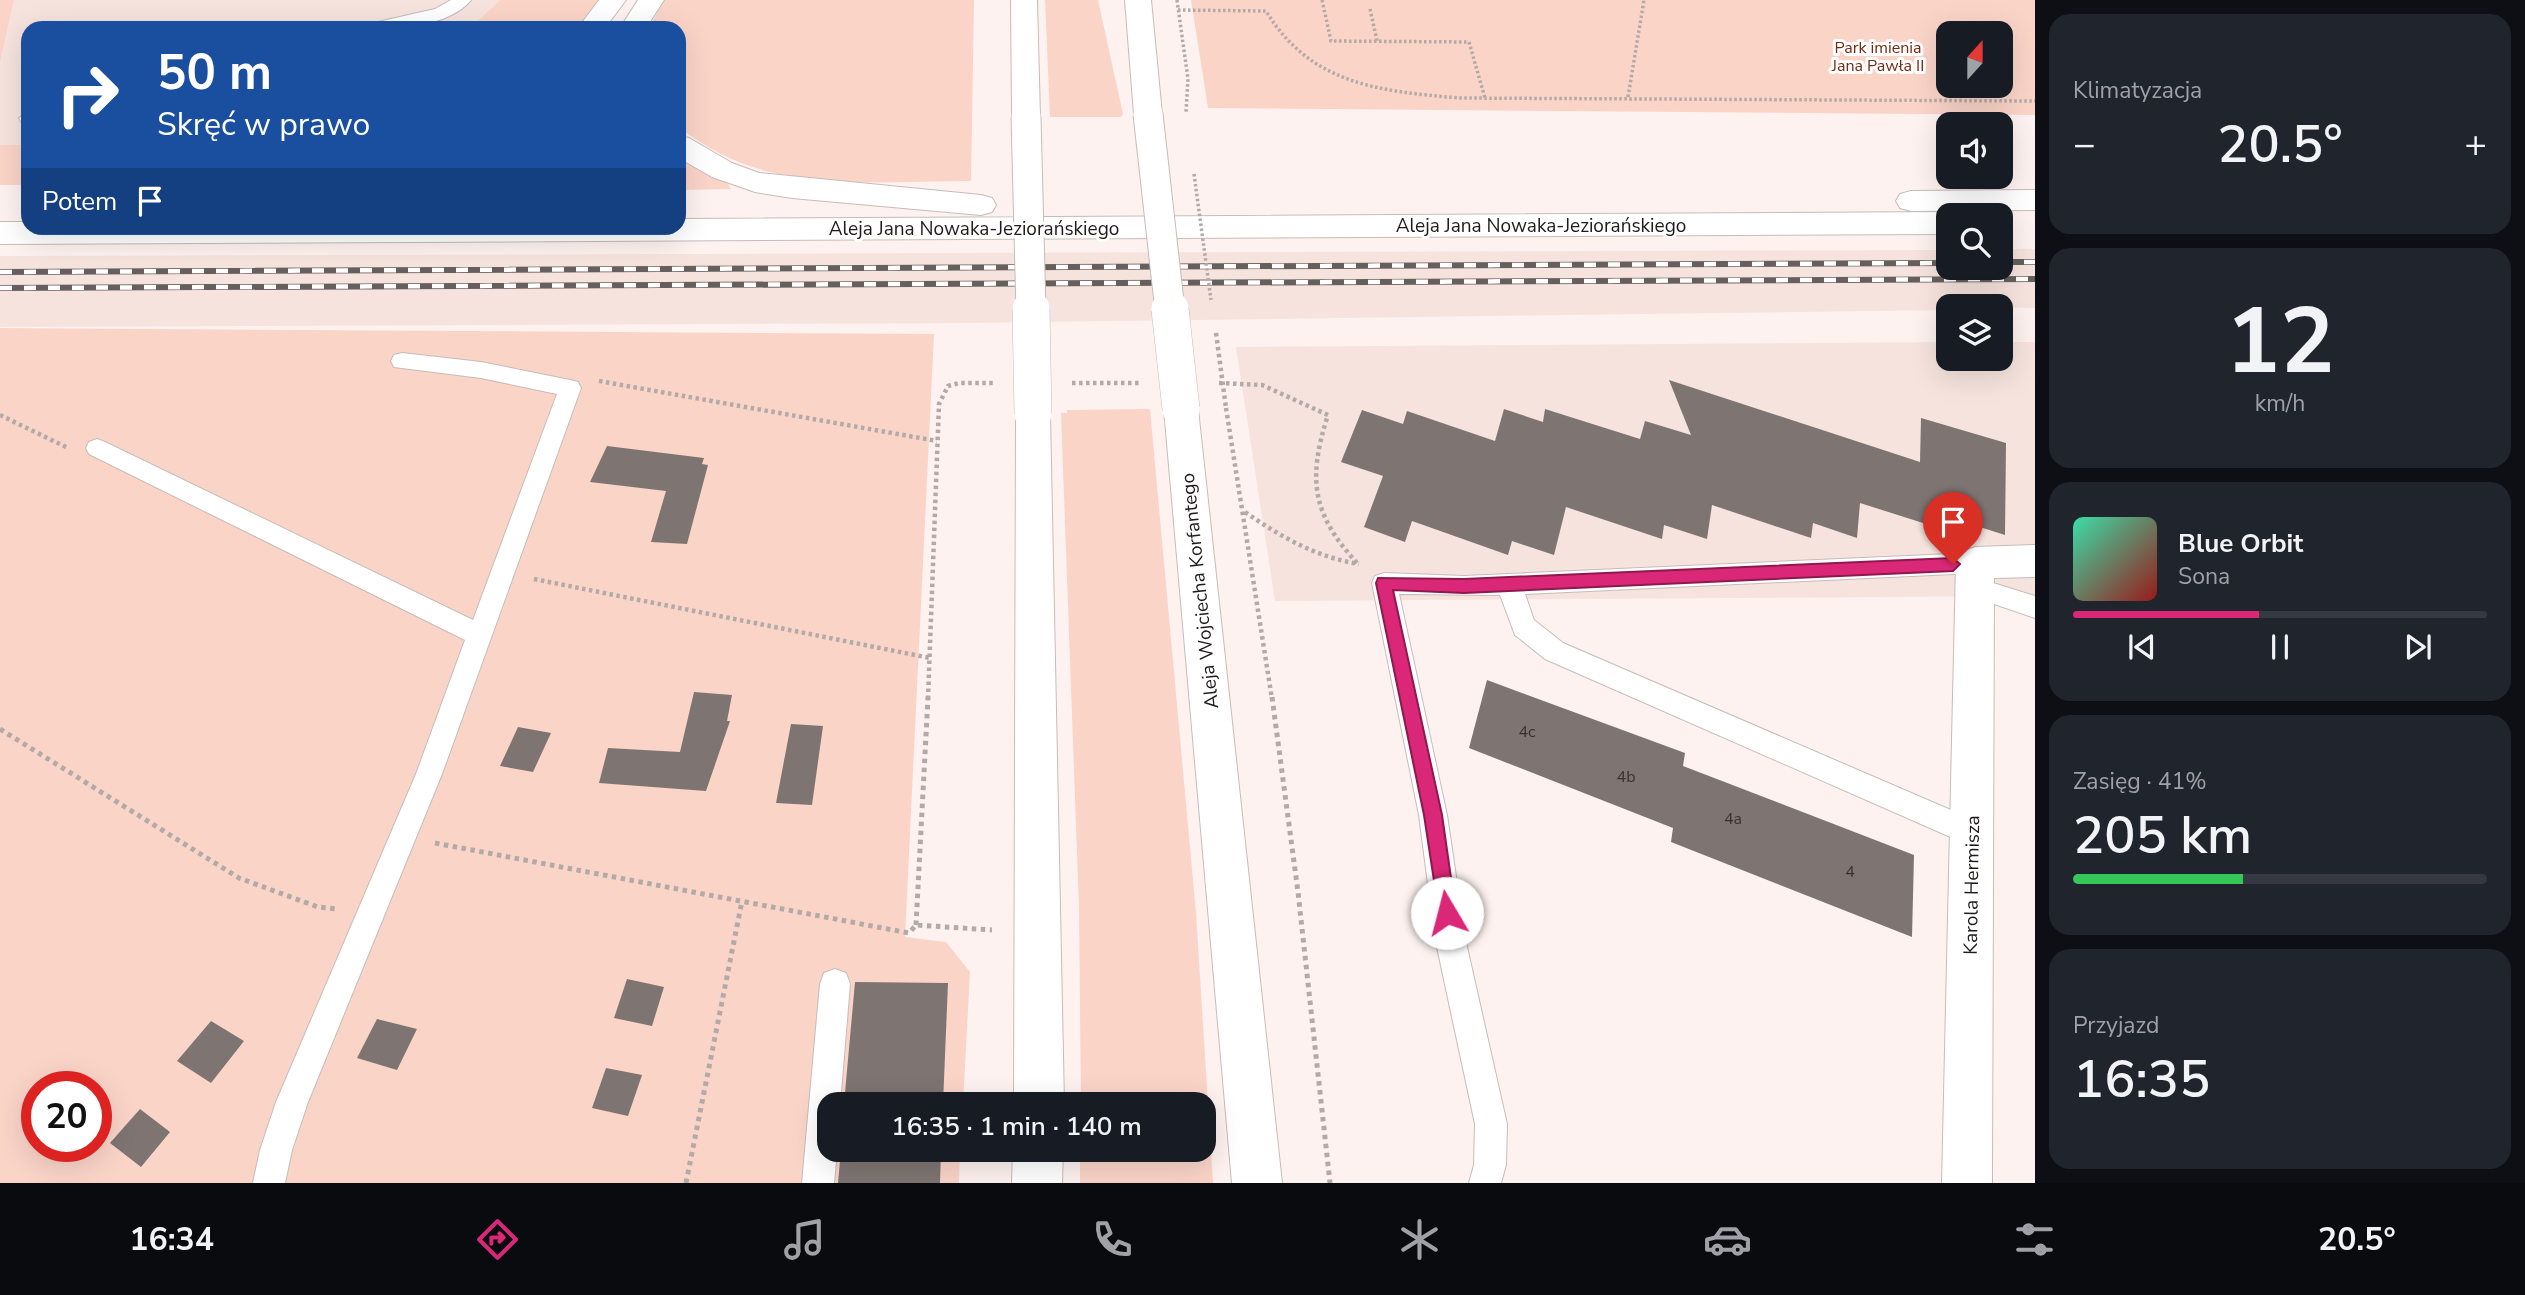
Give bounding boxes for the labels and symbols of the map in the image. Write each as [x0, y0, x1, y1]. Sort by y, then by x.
north arrow [1936, 21, 2012, 98]
park label: Park imienia Jana Pawła II [1831, 37, 1924, 77]
street label: Aleja Jana Nowaka-Jeziorańskiego [1396, 213, 1686, 239]
street label: Aleja Jana Nowaka-Jeziorańskiego [829, 216, 1119, 242]
street label: Aleja Wojciecha Korfantego [1175, 472, 1225, 710]
pin [1923, 492, 1983, 564]
house number: 4c [1518, 721, 1536, 743]
house number: 4b [1617, 766, 1635, 788]
house number: 4a [1724, 808, 1742, 830]
street label: Karola Hermisza [1958, 815, 1986, 955]
house number: 4 [1845, 861, 1855, 883]
position arrow [1410, 876, 1484, 950]
speed limit sign: 20 [21, 1071, 112, 1162]

